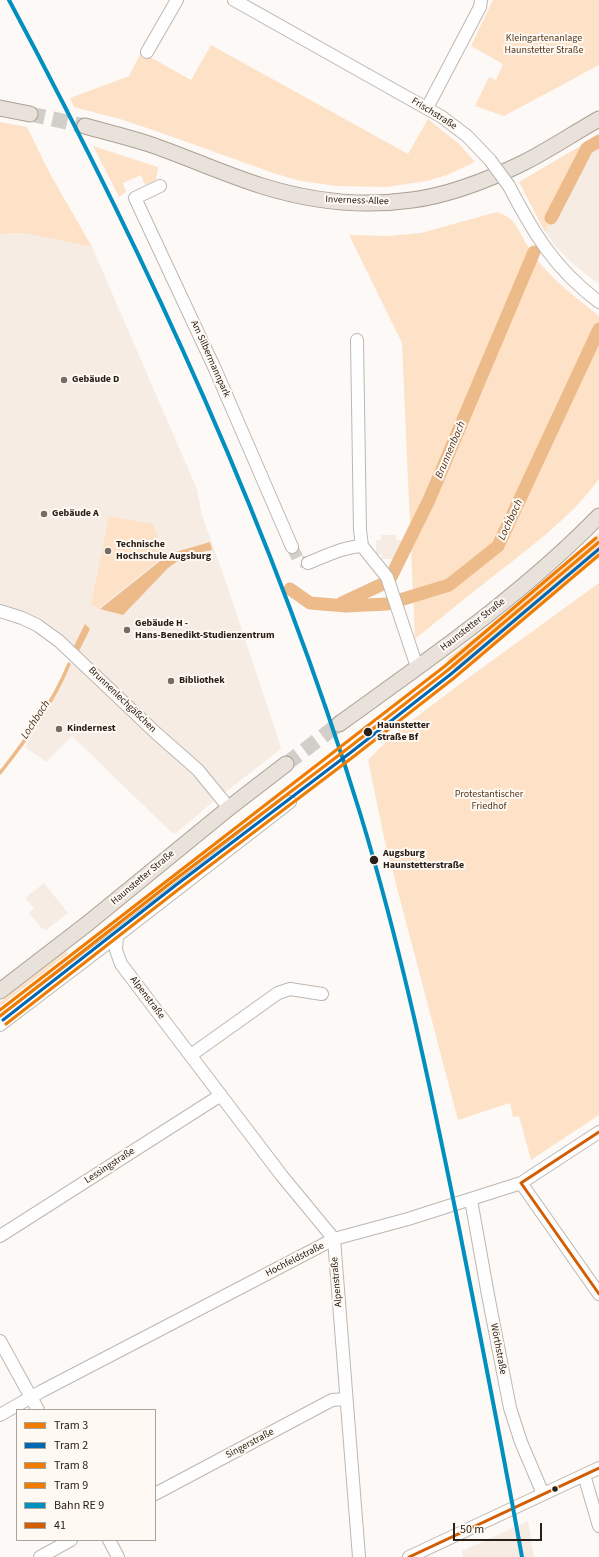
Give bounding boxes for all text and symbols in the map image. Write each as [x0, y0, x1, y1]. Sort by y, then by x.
park label: Kleingartenanlage Haunstetter Straße [505, 33, 583, 56]
street label: Frischstraße [409, 95, 459, 133]
street label: Inverness-Allee [325, 194, 389, 208]
street label: Am Silbermannpark [188, 319, 232, 399]
place label: Gebäude D [72, 374, 119, 386]
marker: Gebäude D [59, 375, 69, 385]
water label: Brunnenbach [433, 419, 469, 481]
water label: Lochbach [496, 498, 526, 542]
place label: Gebäude A [52, 508, 99, 520]
marker: Gebäude A [39, 509, 49, 519]
place label: Technische Hochschule Augsburg [116, 539, 211, 562]
marker: Technische Hochschule Augsburg [103, 546, 113, 556]
street label: Haunstetter Straße [438, 596, 508, 654]
place label: Gebäude H - Hans-Benedikt-Studienzentrum [135, 618, 274, 642]
marker: Gebäude H - Hans-Benedikt-Studienzentrum [122, 625, 132, 635]
street label: Brunnenlechgäßchen [86, 665, 158, 735]
place label: Bibliothek [179, 675, 225, 687]
marker: Bibliothek [166, 676, 176, 686]
water label: Lochbach [19, 698, 53, 742]
place label: Haunstetter Straße Bf [377, 720, 430, 744]
place label: Kindernest [67, 723, 115, 735]
marker: Kindernest [54, 724, 64, 734]
marker: Haunstetter Straße Bf [362, 726, 374, 738]
park label: Protestantischer Friedhof [455, 789, 523, 812]
street label: Haunstetter Straße [109, 848, 177, 908]
place label: Augsburg Haunstetterstraße [383, 848, 464, 872]
marker: Augsburg Haunstetterstraße [368, 854, 380, 866]
street label: Alpenstraße [127, 974, 167, 1022]
street label: Lessingstraße [83, 1145, 137, 1187]
street label: Hochfeldstraße [264, 1240, 326, 1280]
street label: Alpenstraße [329, 1256, 345, 1308]
street label: Wörthstraße [487, 1322, 509, 1376]
legend [16, 1409, 156, 1541]
text: Tram 3 [54, 1417, 88, 1434]
street label: Singerstraße [224, 1426, 276, 1462]
text: Tram 2 [54, 1437, 88, 1454]
text: Tram 8 [54, 1457, 88, 1474]
text: Tram 9 [54, 1477, 88, 1494]
unlabelled marker [550, 1484, 560, 1494]
text: Bahn RE 9 [54, 1497, 104, 1514]
scale bar [455, 1515, 544, 1541]
text: 41 [54, 1517, 66, 1534]
text: 50 m [460, 1521, 484, 1538]

